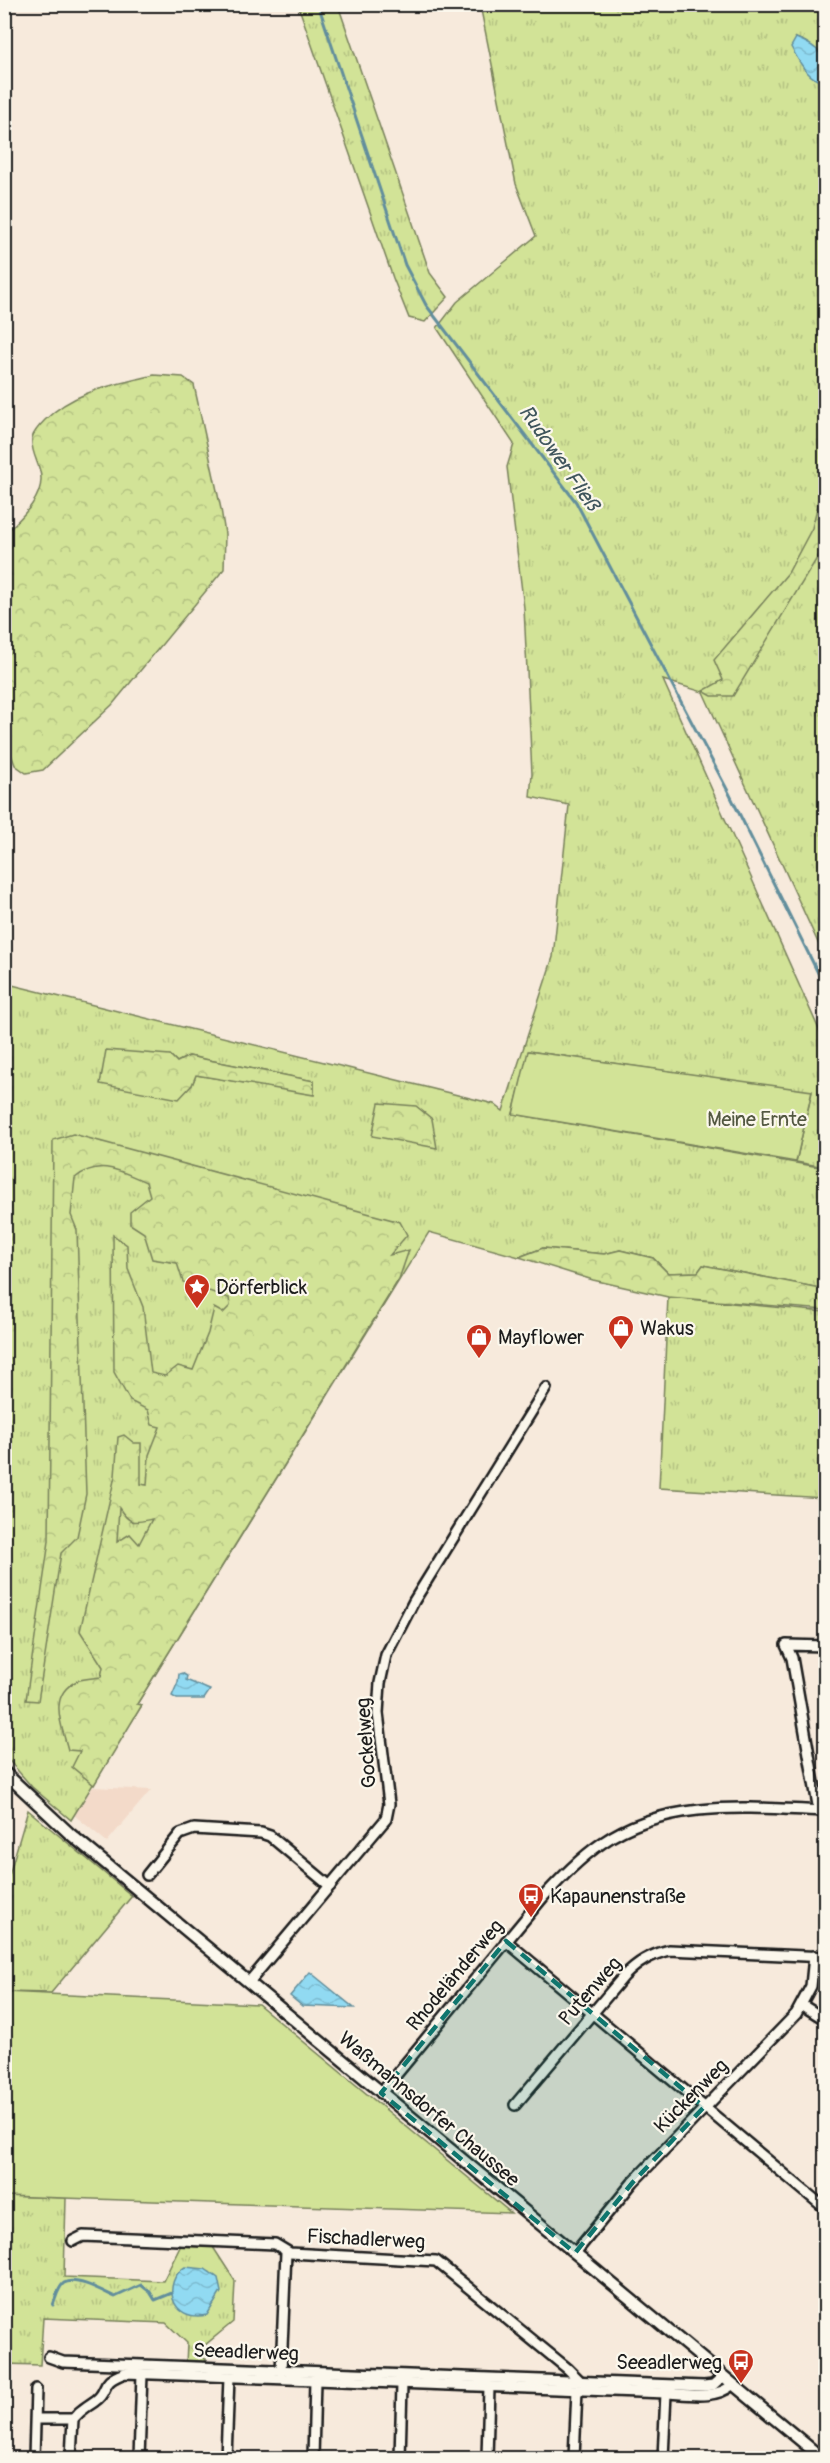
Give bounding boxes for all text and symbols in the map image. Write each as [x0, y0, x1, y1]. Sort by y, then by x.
water label: Rudower Fließ [513, 400, 607, 518]
park label: Meine Ernte [707, 1107, 807, 1132]
place icon: Dörferblick [182, 1272, 212, 1310]
place label: Dörferblick [216, 1275, 308, 1300]
shop icon: Wakus [606, 1313, 636, 1351]
place label: Wakus [640, 1316, 694, 1341]
shop icon: Mayflower [464, 1322, 494, 1360]
place label: Mayflower [498, 1325, 584, 1350]
street label: Gockelweg [350, 1697, 382, 1789]
bus stop icon: Kapaunenstraße [516, 1881, 546, 1919]
place label: Kapaunenstraße [550, 1884, 686, 1909]
street label: Rhodeländerweg [401, 1914, 509, 2036]
street label: Putenweg [553, 1951, 627, 2031]
street label: Waßmannsdorfer Chaussee [333, 2026, 525, 2192]
street label: Kückenweg [649, 2054, 733, 2138]
street label: Fischadlerweg [306, 2223, 426, 2255]
street label: Seeadlerweg [193, 2338, 299, 2366]
bus stop icon: Seeadlerweg [726, 2347, 756, 2385]
place label: Seeadlerweg [616, 2350, 722, 2375]

